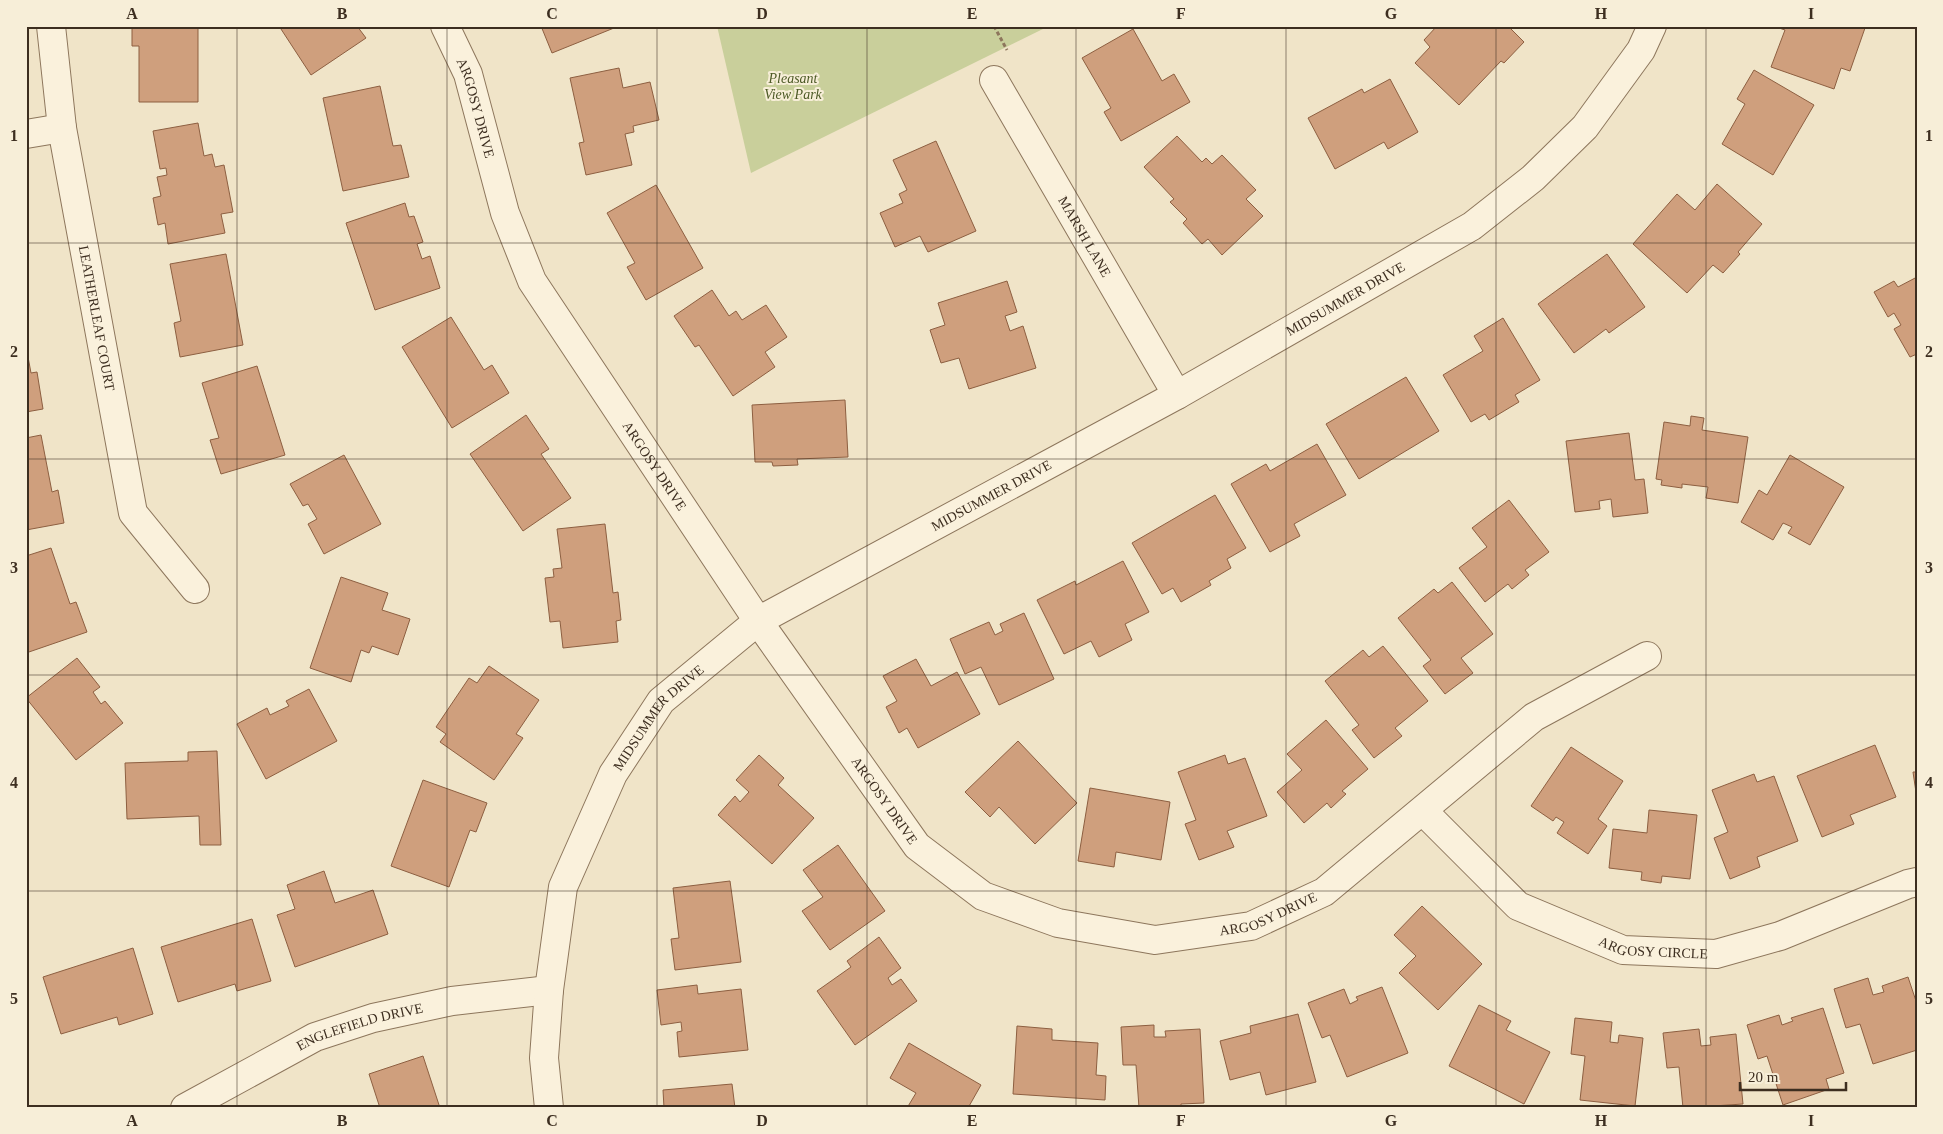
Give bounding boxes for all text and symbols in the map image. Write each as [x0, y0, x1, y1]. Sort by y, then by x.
text: A [126, 5, 138, 22]
text: B [337, 5, 348, 22]
text: C [546, 5, 558, 22]
text: D [756, 5, 768, 22]
text: E [967, 5, 977, 22]
text: F [1176, 5, 1186, 22]
text: G [1385, 5, 1398, 22]
text: H [1595, 5, 1608, 22]
text: I [1808, 5, 1814, 22]
street label: ARGOSY DRIVE [454, 55, 497, 160]
park label: Pleasant View Park [764, 71, 823, 102]
text: 1 [10, 127, 18, 144]
text: 1 [1925, 127, 1933, 144]
street label: MARSH LANE [1056, 194, 1114, 279]
street label: LEATHERLEAF COURT [76, 244, 118, 393]
street label: MIDSUMMER DRIVE [1283, 259, 1407, 339]
text: 2 [10, 343, 18, 360]
text: 2 [1925, 343, 1933, 360]
street label: ARGOSY DRIVE [620, 418, 690, 513]
street label: MIDSUMMER DRIVE [929, 457, 1054, 534]
text: 3 [10, 559, 18, 576]
text: 3 [1925, 559, 1933, 576]
street label: MIDSUMMER DRIVE [610, 662, 707, 773]
street label: ARGOSY DRIVE [849, 754, 921, 847]
text: 4 [10, 774, 18, 791]
text: 4 [1925, 774, 1933, 791]
street label: ARGOSY DRIVE [1219, 889, 1319, 938]
street label: ARGOSY CIRCLE [1597, 933, 1708, 961]
text: 5 [10, 990, 18, 1007]
text: 5 [1925, 990, 1933, 1007]
street label: ENGLEFIELD DRIVE [294, 1000, 424, 1053]
scale bar [1740, 1059, 1847, 1091]
text: 20 m [1748, 1069, 1779, 1085]
text: A [126, 1112, 138, 1129]
text: B [337, 1112, 348, 1129]
text: C [546, 1112, 558, 1129]
text: D [756, 1112, 768, 1129]
text: E [967, 1112, 977, 1129]
text: F [1176, 1112, 1186, 1129]
text: G [1385, 1112, 1398, 1129]
text: H [1595, 1112, 1608, 1129]
text: I [1808, 1112, 1814, 1129]

